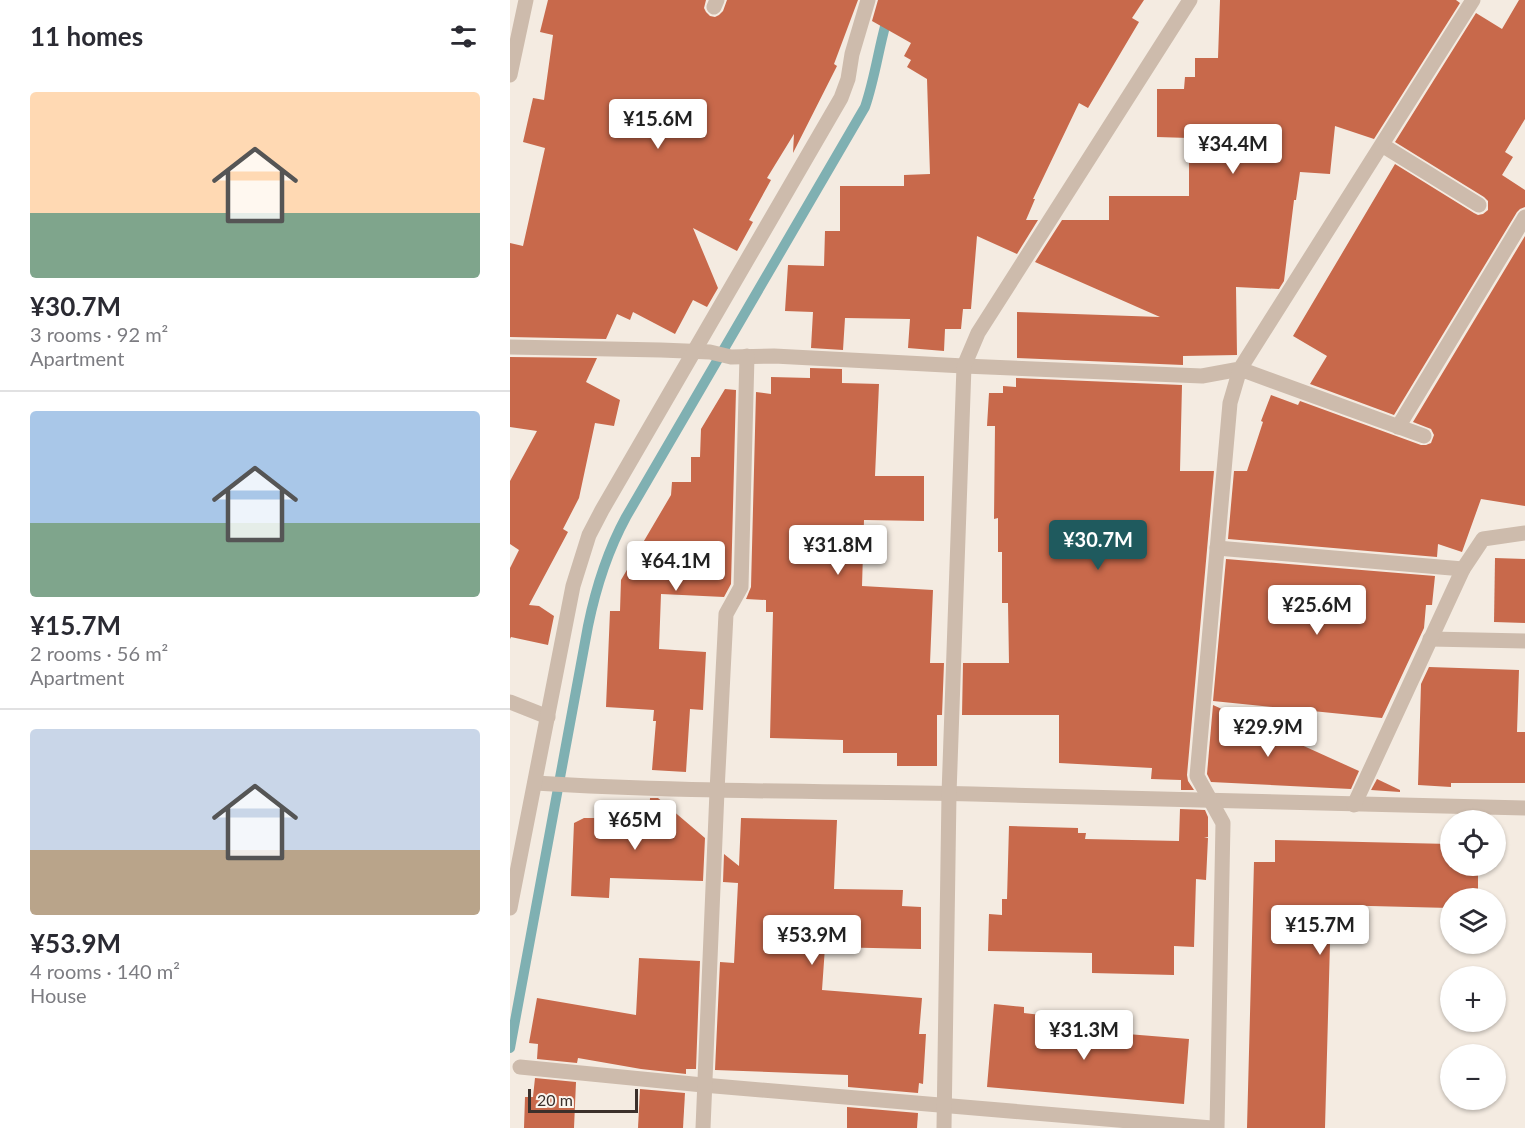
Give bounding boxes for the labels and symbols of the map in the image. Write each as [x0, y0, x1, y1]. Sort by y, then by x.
pin: ¥15.6M [609, 99, 707, 150]
pin: ¥34.4M [1184, 124, 1282, 175]
pin: ¥30.7M [1049, 520, 1147, 571]
pin: ¥31.8M [789, 525, 887, 576]
pin: ¥64.1M [627, 541, 725, 592]
pin: ¥25.6M [1268, 585, 1366, 636]
pin: ¥29.9M [1219, 707, 1317, 758]
pin: ¥65M [599, 800, 671, 851]
pin: ¥15.7M [1271, 905, 1369, 956]
pin: ¥53.9M [763, 915, 861, 966]
pin: ¥31.3M [1035, 1010, 1133, 1061]
scale bar [528, 1086, 638, 1114]

